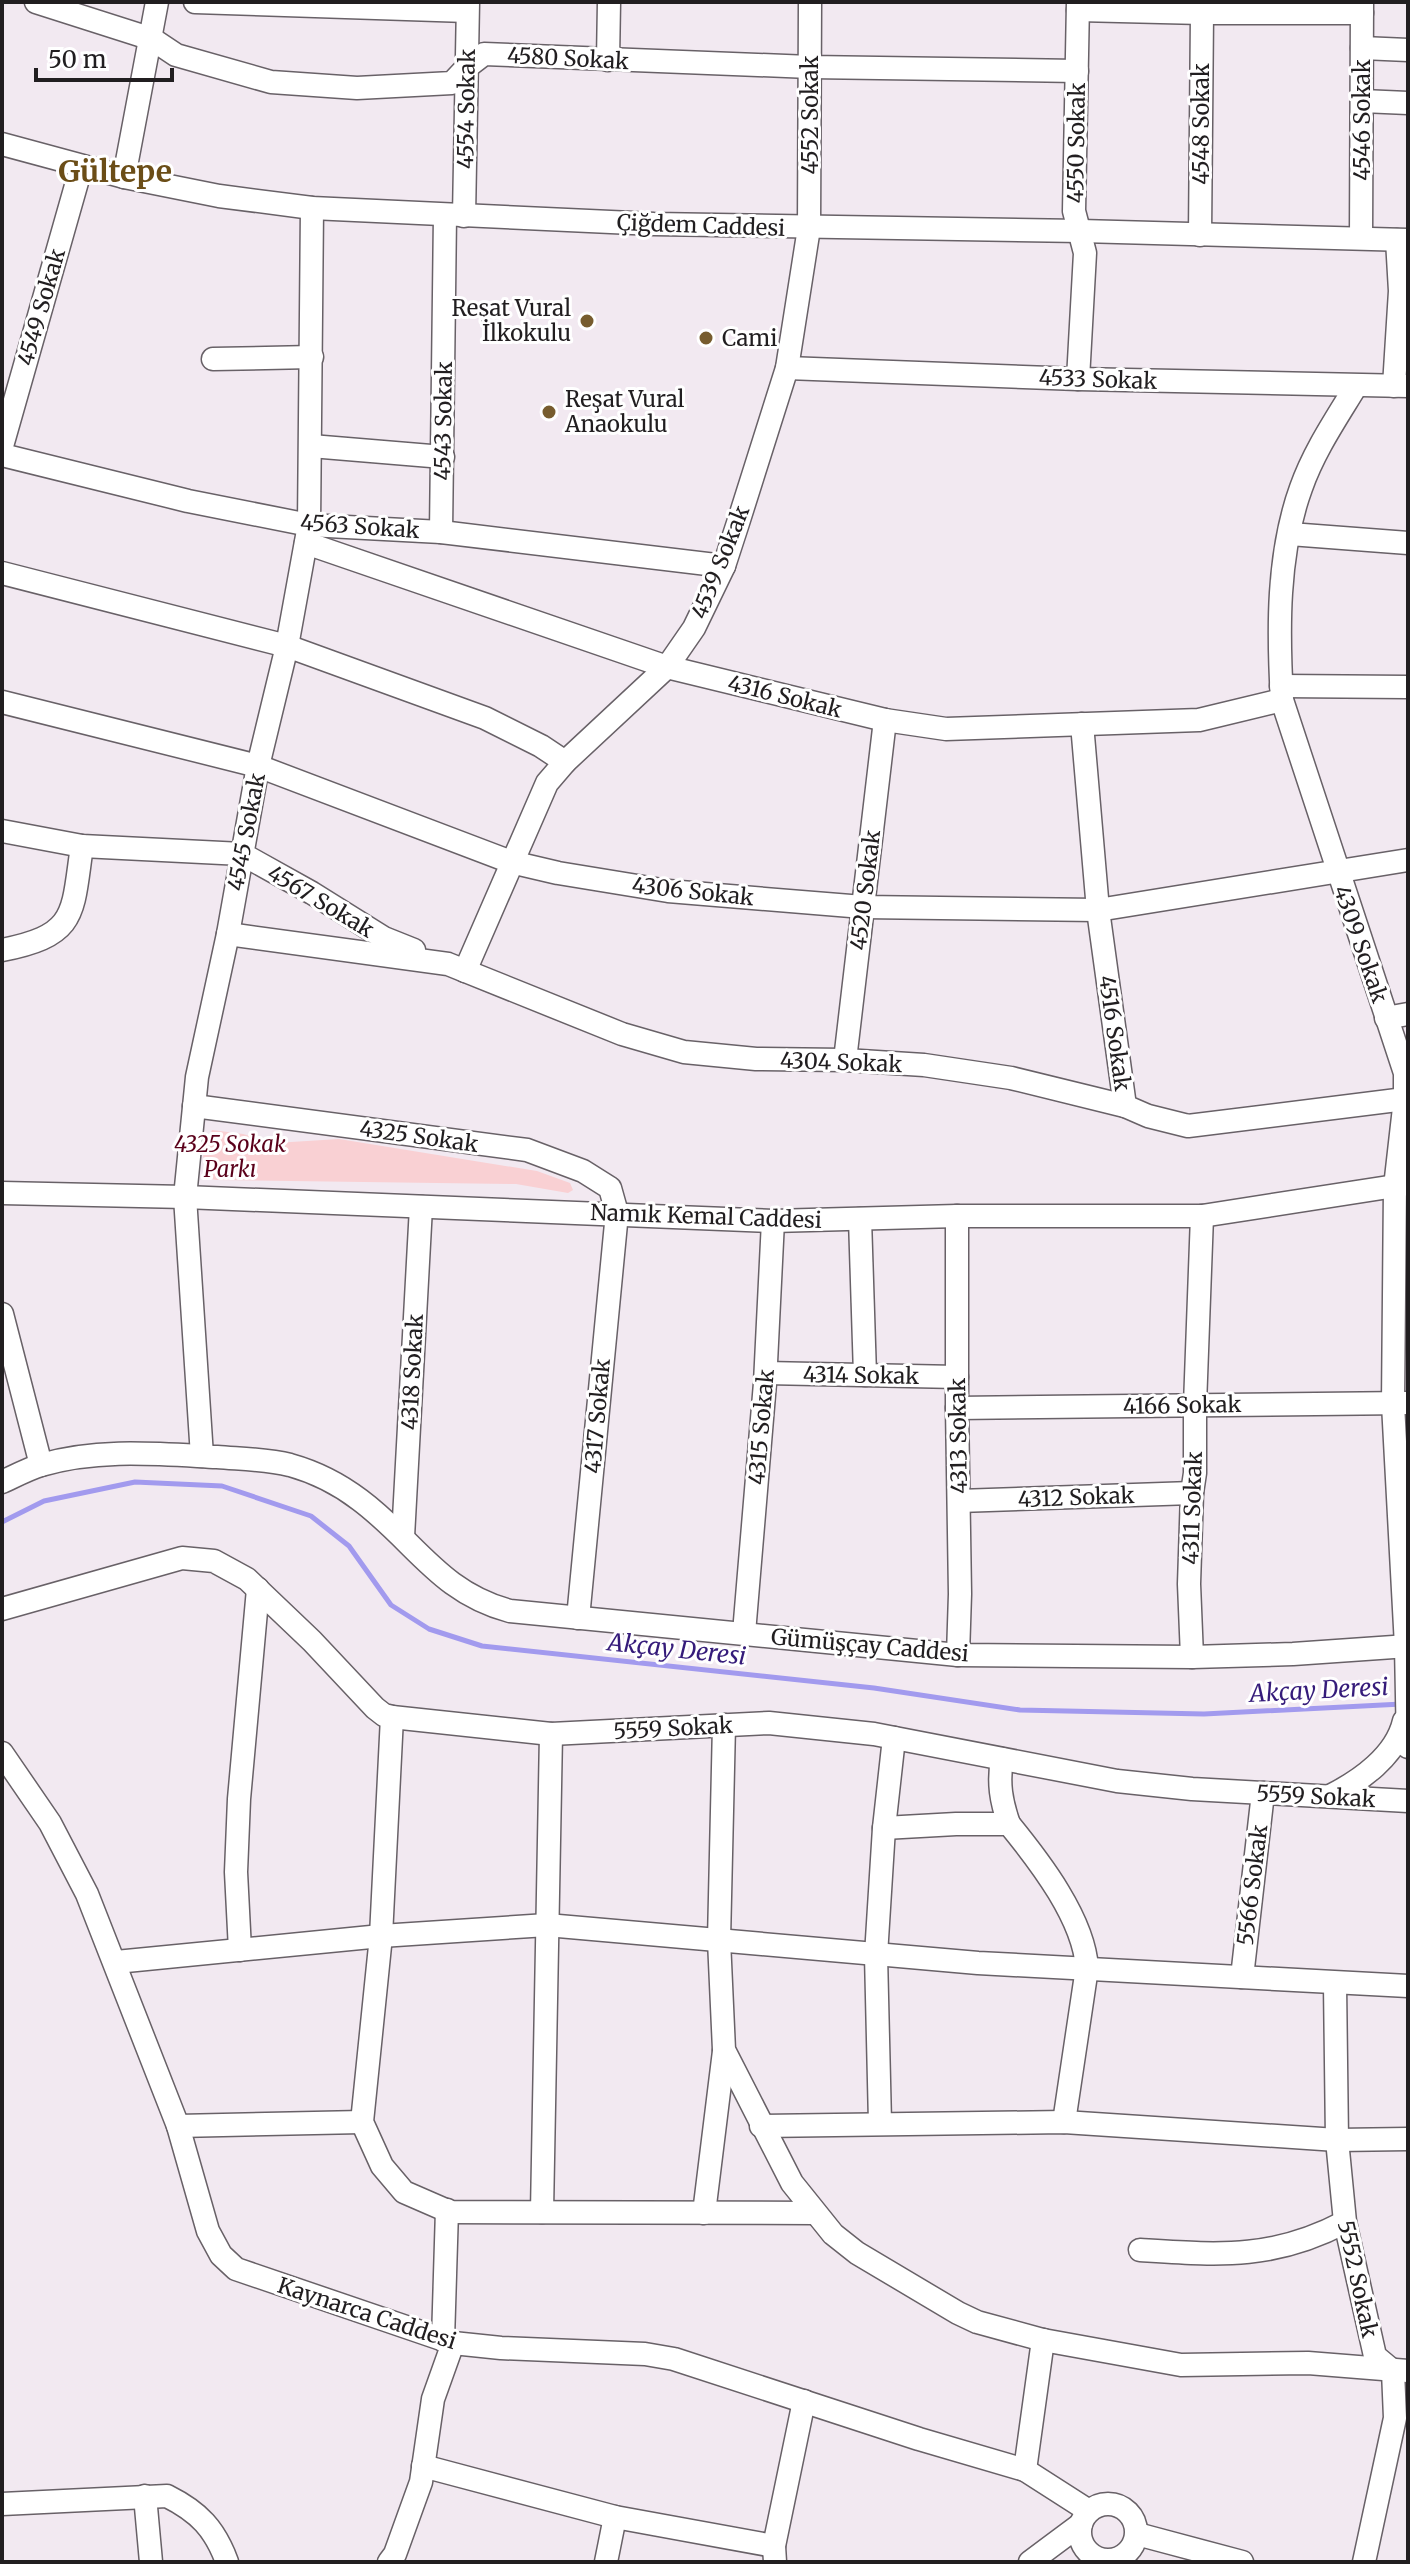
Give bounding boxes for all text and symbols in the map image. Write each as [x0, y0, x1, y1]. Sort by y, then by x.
scale bar [36, 32, 172, 82]
street label: 4580 Sokak [506, 41, 630, 75]
text: 50 m [48, 44, 107, 75]
street label: 4554 Sokak [451, 49, 481, 169]
street label: 4552 Sokak [796, 55, 824, 175]
street label: 4546 Sokak [1348, 59, 1376, 181]
street label: 4548 Sokak [1187, 63, 1215, 185]
street label: 4550 Sokak [1061, 82, 1091, 204]
district label: Gültepe [58, 152, 172, 190]
street label: Çiğdem Caddesi [616, 208, 786, 242]
street label: 4549 Sokak [11, 245, 71, 369]
place label: Reşat Vural İlkokulu [452, 294, 571, 347]
marker: Reşat Vural İlkokulu [578, 312, 596, 330]
place label: Cami [722, 324, 777, 352]
marker: Cami [697, 329, 715, 347]
street label: 4543 Sokak [428, 361, 458, 481]
street label: 4533 Sokak [1038, 363, 1158, 395]
place label: Reşat Vural Anaokulu [564, 385, 685, 438]
marker: Reşat Vural Anaokulu [540, 403, 558, 421]
street label: 4539 Sokak [685, 501, 755, 623]
street label: 4563 Sokak [299, 508, 421, 544]
street label: 4316 Sokak [725, 668, 845, 724]
street label: 4545 Sokak [221, 771, 271, 893]
street label: 4520 Sokak [844, 828, 886, 952]
street label: 4567 Sokak [263, 858, 379, 944]
street label: 4306 Sokak [631, 871, 755, 911]
street label: 4309 Sokak [1328, 882, 1394, 1006]
street label: 4516 Sokak [1093, 973, 1137, 1093]
street label: 4304 Sokak [779, 1046, 903, 1078]
street label: 4325 Sokak [358, 1114, 480, 1158]
park label: 4325 Sokak Parkı [174, 1130, 286, 1183]
street label: Namık Kemal Caddesi [590, 1198, 822, 1234]
street label: 4318 Sokak [395, 1313, 429, 1431]
street label: 4317 Sokak [578, 1357, 616, 1475]
street label: 4314 Sokak [803, 1360, 919, 1390]
street label: 4315 Sokak [742, 1368, 780, 1486]
street label: 4313 Sokak [943, 1378, 973, 1494]
street label: 4166 Sokak [1123, 1390, 1241, 1420]
street label: 4311 Sokak [1176, 1451, 1208, 1565]
street label: 4312 Sokak [1017, 1481, 1135, 1513]
street label: Gümüşçay Caddesi [770, 1622, 970, 1668]
water label: Akçay Deresi [604, 1626, 748, 1672]
water label: Akçay Deresi [1247, 1671, 1389, 1709]
street label: 5559 Sokak [613, 1711, 733, 1745]
street label: 5559 Sokak [1256, 1779, 1376, 1813]
street label: 5566 Sokak [1231, 1823, 1273, 1947]
street label: 5552 Sokak [1332, 2218, 1384, 2340]
street label: Kaynarca Caddesi [274, 2271, 460, 2355]

